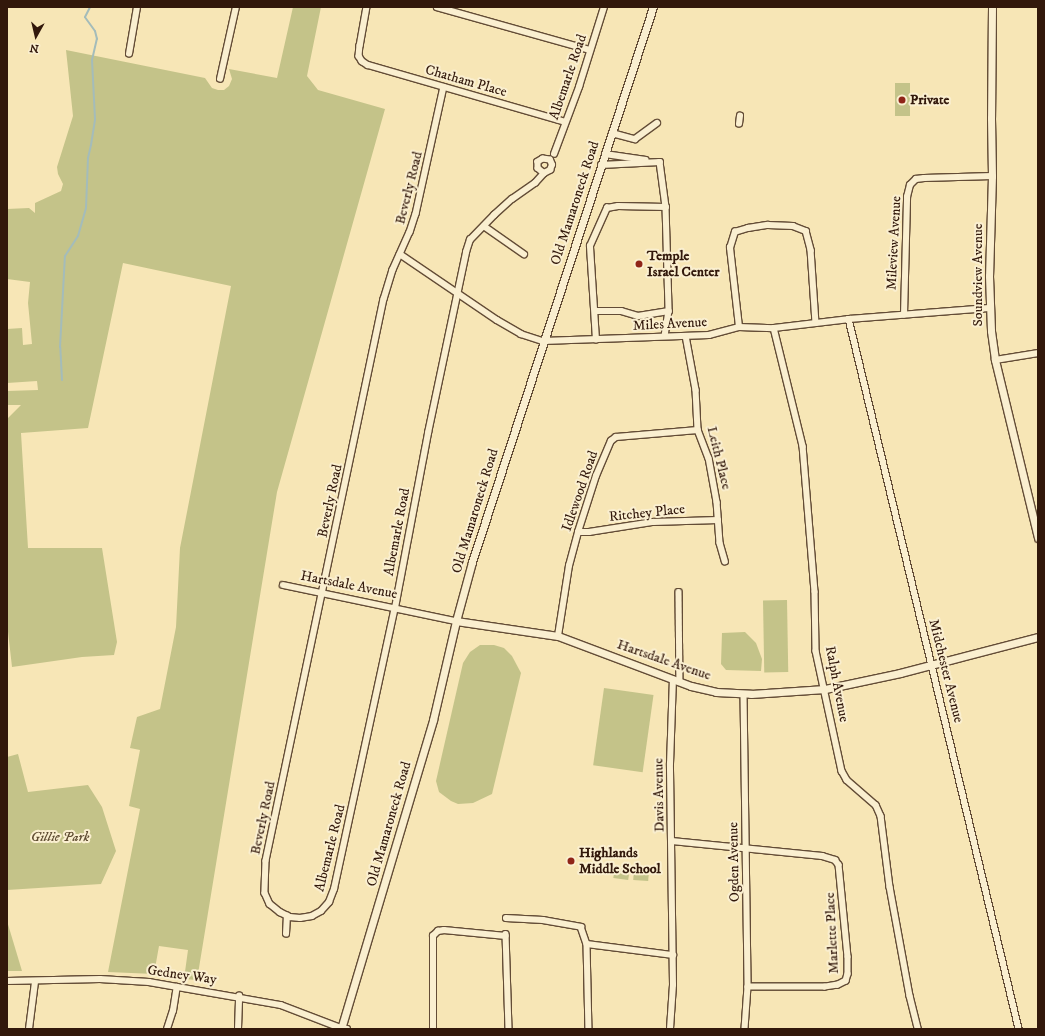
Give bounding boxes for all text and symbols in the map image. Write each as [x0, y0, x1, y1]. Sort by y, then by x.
north arrow [16, 16, 56, 56]
street label: Albemarle Road [546, 32, 590, 122]
text: N [29, 40, 40, 55]
street label: Chatham Place [423, 61, 509, 101]
place label: Private [910, 92, 949, 108]
marker: Private [897, 95, 907, 105]
street label: Old Mamaroneck Road [547, 139, 603, 267]
street label: Beverly Road [392, 150, 426, 226]
street label: Mileview Avenue [883, 196, 905, 290]
street label: Soundview Avenue [970, 224, 986, 326]
place label: Temple Israel Center [647, 248, 719, 280]
marker: Temple Israel Center [634, 259, 644, 269]
street label: Miles Avenue [632, 314, 708, 334]
street label: Leith Place [703, 425, 735, 491]
street label: Old Mamaroneck Road [448, 447, 502, 575]
street label: Idlewood Road [558, 449, 602, 533]
street label: Beverly Road [314, 463, 346, 539]
street label: Albemarle Road [380, 487, 414, 577]
street label: Ritchey Place [608, 501, 686, 525]
street label: Hartsdale Avenue [299, 567, 399, 603]
street label: Midchester Avenue [925, 618, 967, 724]
street label: Hartsdale Avenue [615, 636, 713, 684]
street label: Ralph Avenue [821, 645, 853, 723]
street label: Davis Avenue [650, 758, 668, 832]
street label: Old Mamaroneck Road [363, 760, 415, 888]
street label: Beverly Road [247, 780, 279, 856]
street label: Albemarle Road [311, 803, 349, 893]
street label: Ogden Avenue [725, 822, 743, 902]
park label: Gillie Park [31, 829, 89, 845]
place label: Highlands Middle School [579, 845, 661, 878]
marker: Highlands Middle School [566, 856, 576, 866]
street label: Marlette Place [821, 892, 843, 974]
street label: Gedney Way [146, 962, 218, 988]

